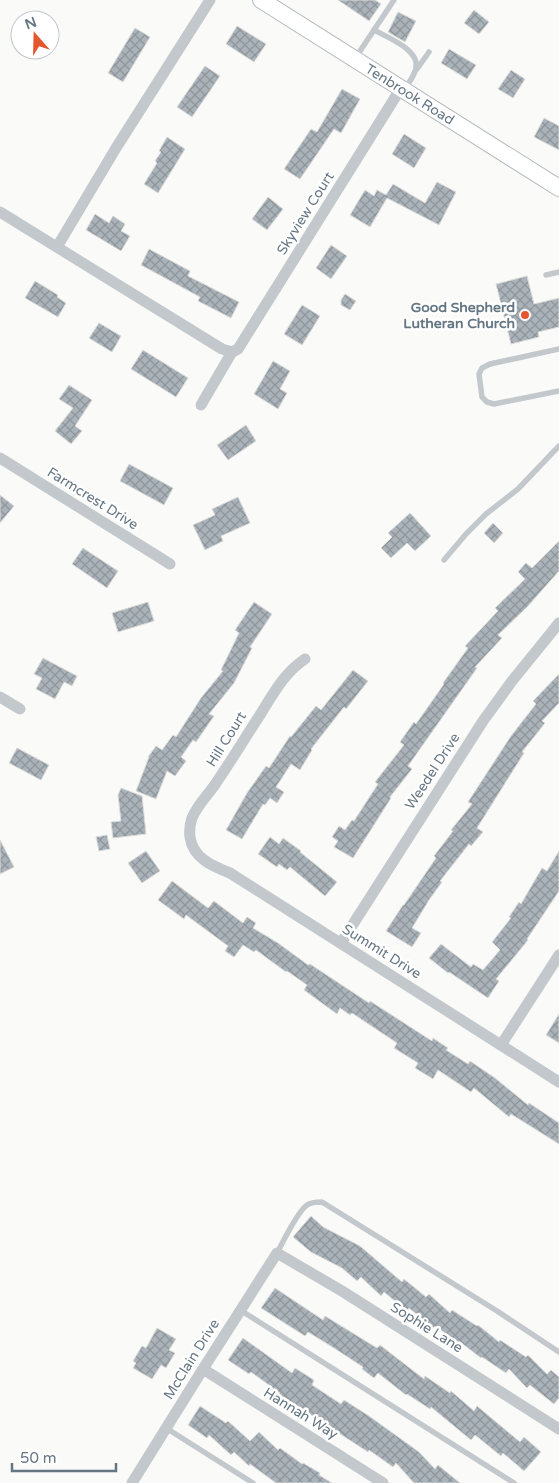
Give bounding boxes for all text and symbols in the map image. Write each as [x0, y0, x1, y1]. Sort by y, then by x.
north arrow [10, 10, 60, 60]
text: N [23, 13, 39, 33]
street label: Tenbrook Road [362, 60, 457, 129]
street label: Skyview Court [273, 168, 338, 258]
place label: Good Shepherd Lutheran Church [403, 299, 515, 332]
marker: Good Shepherd Lutheran Church [519, 309, 531, 321]
street label: Farmcrest Drive [44, 464, 141, 533]
street label: Hill Court [203, 708, 250, 770]
street label: Weedel Drive [401, 730, 463, 813]
street label: Summit Drive [339, 920, 424, 982]
street label: Sophie Lane [387, 1299, 466, 1356]
street label: McClain Drive [160, 1316, 223, 1403]
street label: Hannah Way [260, 1384, 341, 1443]
scale bar [12, 1440, 116, 1472]
text: 50 m [20, 1449, 57, 1467]

